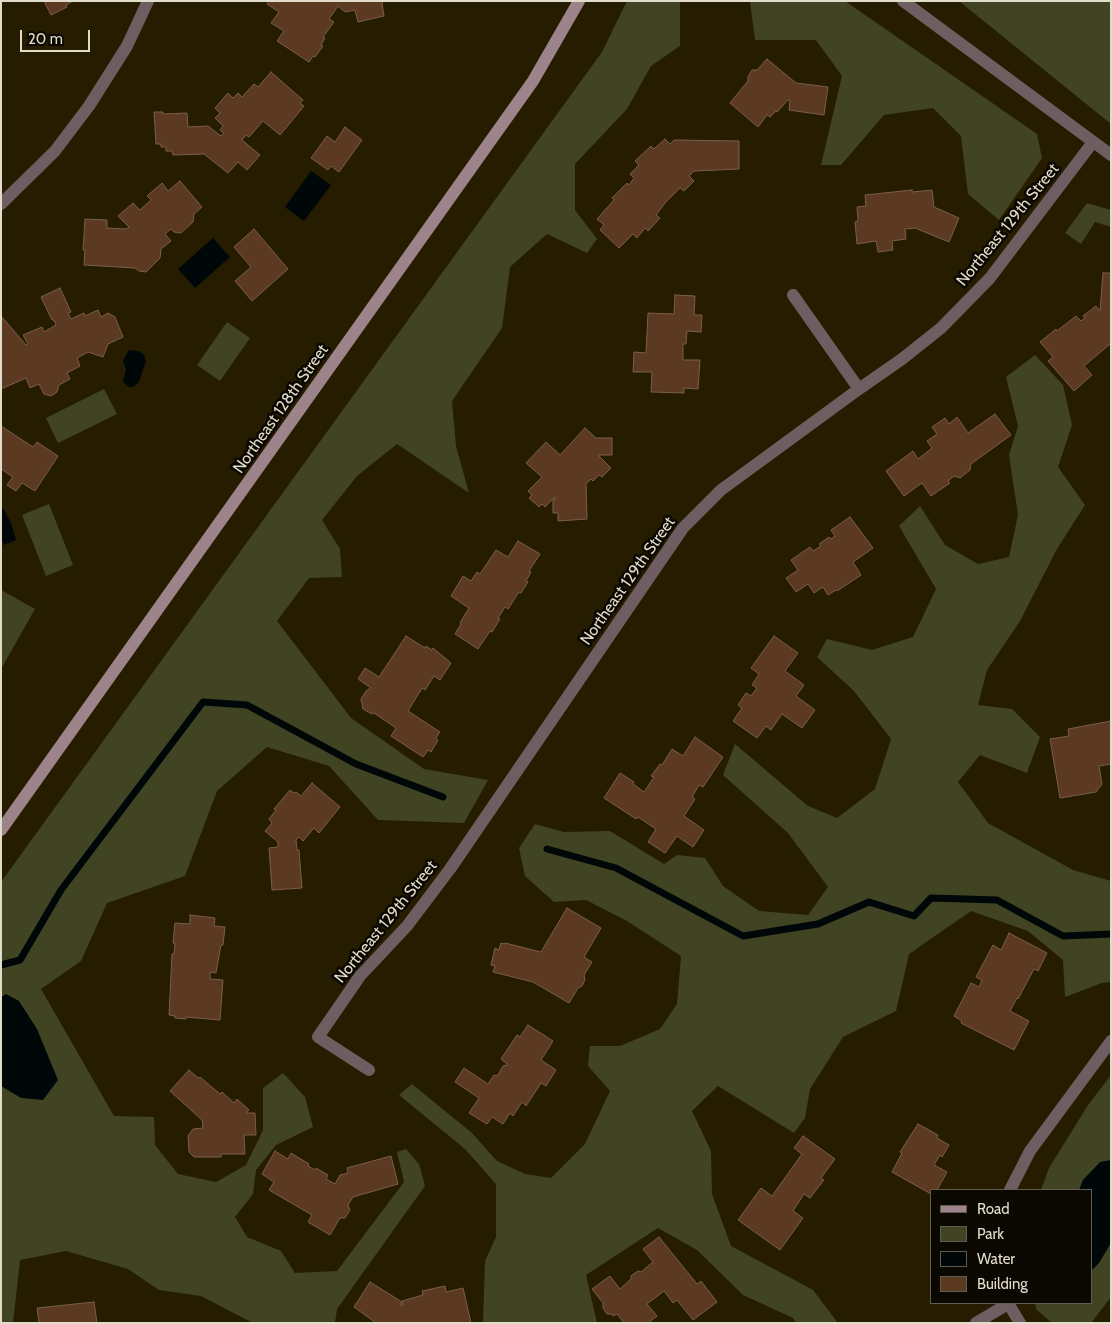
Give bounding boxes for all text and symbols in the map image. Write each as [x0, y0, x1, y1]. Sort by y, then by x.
scale bar [22, 20, 92, 52]
text: 20 m [28, 30, 63, 48]
street label: Northeast 129th Street [953, 160, 1063, 290]
street label: Northeast 128th Street [229, 341, 333, 477]
street label: Northeast 129th Street [577, 513, 679, 649]
street label: Northeast 129th Street [331, 857, 441, 987]
legend [930, 1189, 1092, 1304]
text: Road [977, 1200, 1010, 1218]
text: Park [977, 1225, 1004, 1243]
text: Water [977, 1250, 1015, 1268]
text: Building [977, 1275, 1028, 1293]

